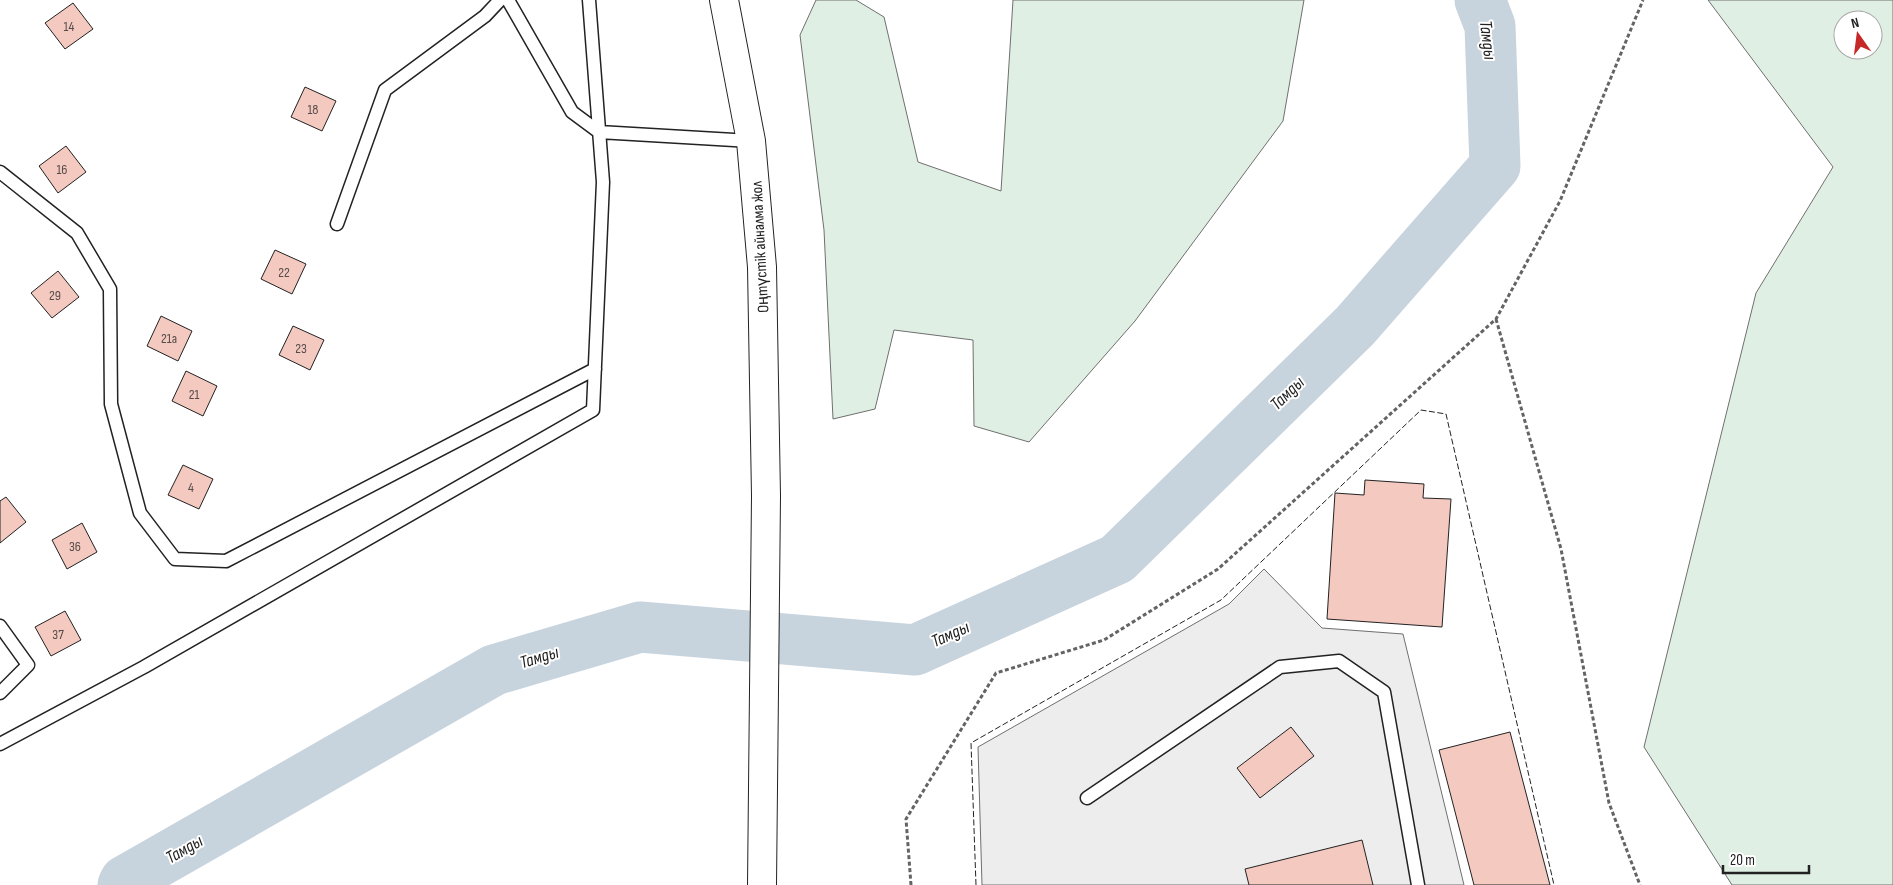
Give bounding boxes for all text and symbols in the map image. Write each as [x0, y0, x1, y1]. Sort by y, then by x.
north arrow [1833, 10, 1883, 60]
text: N [1849, 14, 1861, 32]
house number: 14 [64, 18, 75, 35]
water label: Тамды [1475, 19, 1500, 61]
house number: 18 [307, 101, 319, 118]
house number: 16 [56, 161, 68, 178]
street label: Оңтүстік айналма жол [748, 180, 773, 313]
house number: 22 [278, 264, 290, 281]
house number: 29 [49, 287, 61, 304]
house number: 21а [161, 330, 177, 347]
house number: 23 [295, 340, 307, 357]
water label: Тамды [1266, 372, 1309, 415]
house number: 21 [189, 386, 199, 403]
house number: 4 [188, 479, 194, 496]
house number: 36 [69, 538, 81, 555]
water label: Тамды [928, 617, 972, 652]
house number: 37 [52, 626, 64, 643]
water label: Тамды [517, 642, 561, 673]
water label: Тамды [162, 830, 207, 868]
scale bar [1723, 842, 1809, 874]
text: 20 m [1730, 851, 1755, 870]

